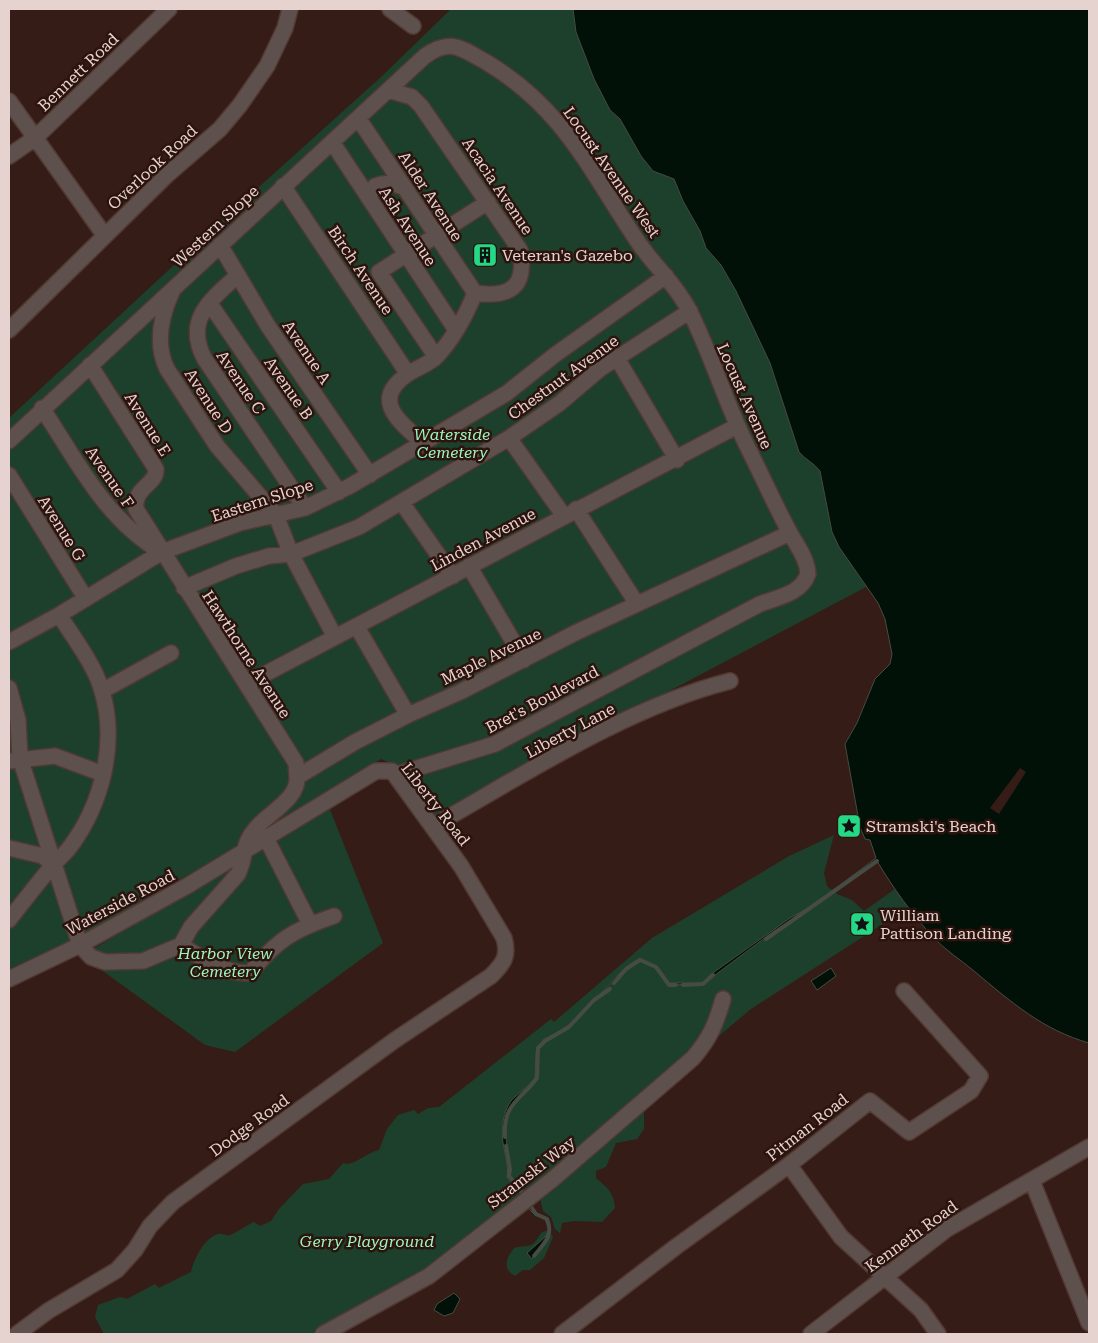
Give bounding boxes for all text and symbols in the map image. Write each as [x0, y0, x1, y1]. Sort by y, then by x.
street label: Bennett Road [34, 29, 123, 115]
street label: Locust Avenue West [559, 103, 664, 242]
street label: Overlook Road [104, 121, 201, 214]
street label: Acacia Avenue [458, 134, 537, 239]
street label: Alder Avenue [394, 148, 467, 245]
street label: Western Slope [168, 181, 263, 271]
street label: Ash Avenue [375, 183, 440, 270]
street label: Birch Avenue [324, 222, 397, 318]
building icon: Veteran's Gazebo [472, 242, 498, 268]
place label: Veteran's Gazebo [502, 246, 633, 265]
street label: Avenue A [278, 317, 335, 388]
street label: Chestnut Avenue [504, 331, 622, 424]
street label: Locust Avenue [713, 340, 776, 452]
street label: Avenue C [212, 347, 269, 418]
street label: Avenue B [260, 353, 317, 423]
street label: Avenue D [181, 365, 237, 437]
street label: Avenue E [121, 389, 175, 460]
park label: Waterside Cemetery [414, 425, 490, 462]
street label: Avenue F [81, 443, 138, 512]
street label: Eastern Slope [209, 475, 316, 526]
street label: Avenue G [34, 492, 90, 565]
street label: Linden Avenue [428, 504, 539, 575]
street label: Hawthorne Avenue [198, 587, 295, 722]
street label: Maple Avenue [438, 624, 545, 689]
street label: Bret's Boulevard [482, 662, 602, 737]
street label: Liberty Lane [522, 699, 618, 762]
street label: Liberty Road [397, 759, 474, 850]
place icon: Stramski's Beach [836, 813, 862, 839]
place label: Stramski's Beach [866, 817, 996, 836]
street label: Waterside Road [63, 866, 178, 939]
place label: William Pattison Landing [880, 906, 1012, 943]
place icon: William Pattison Landing [849, 911, 875, 937]
park label: Harbor View Cemetery [177, 944, 273, 981]
street label: Dodge Road [206, 1090, 293, 1161]
street label: Pitman Road [763, 1090, 852, 1165]
street label: Stramski Way [484, 1132, 579, 1212]
street label: Kenneth Road [862, 1197, 961, 1276]
park label: Gerry Playground [300, 1232, 434, 1251]

